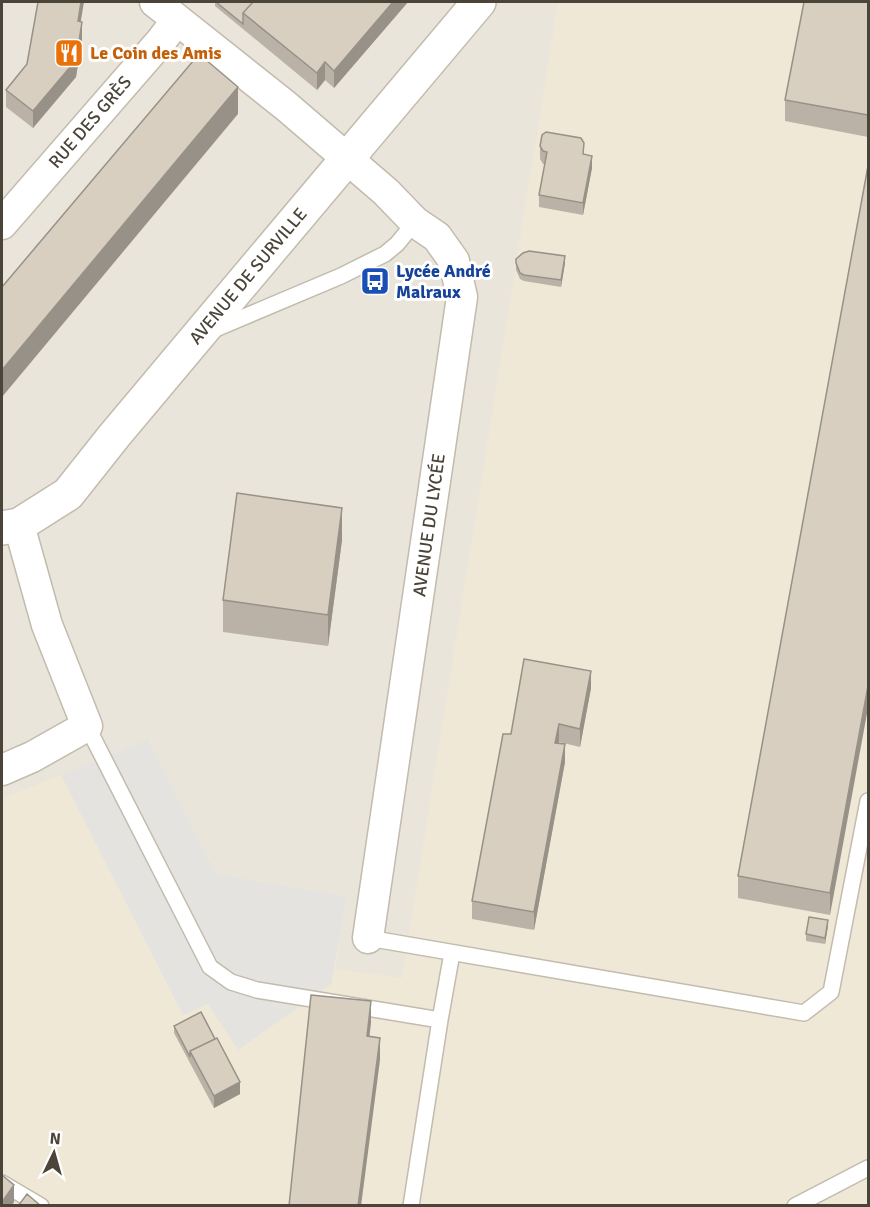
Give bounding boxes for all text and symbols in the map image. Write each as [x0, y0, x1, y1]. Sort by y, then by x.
restaurant icon: Le Coin des Amis [53, 37, 85, 69]
place label: Le Coin des Amis [90, 42, 222, 64]
street label: RUE DES GRÈS [44, 71, 136, 173]
street label: AVENUE DE SURVILLE [184, 203, 312, 349]
place label: Lycée André Malraux [396, 260, 491, 303]
bus stop icon: Lycée André Malraux [359, 265, 391, 297]
street label: AVENUE DU LYCÉE [408, 452, 450, 598]
north arrow [24, 1123, 84, 1183]
text: N [49, 1129, 62, 1150]

